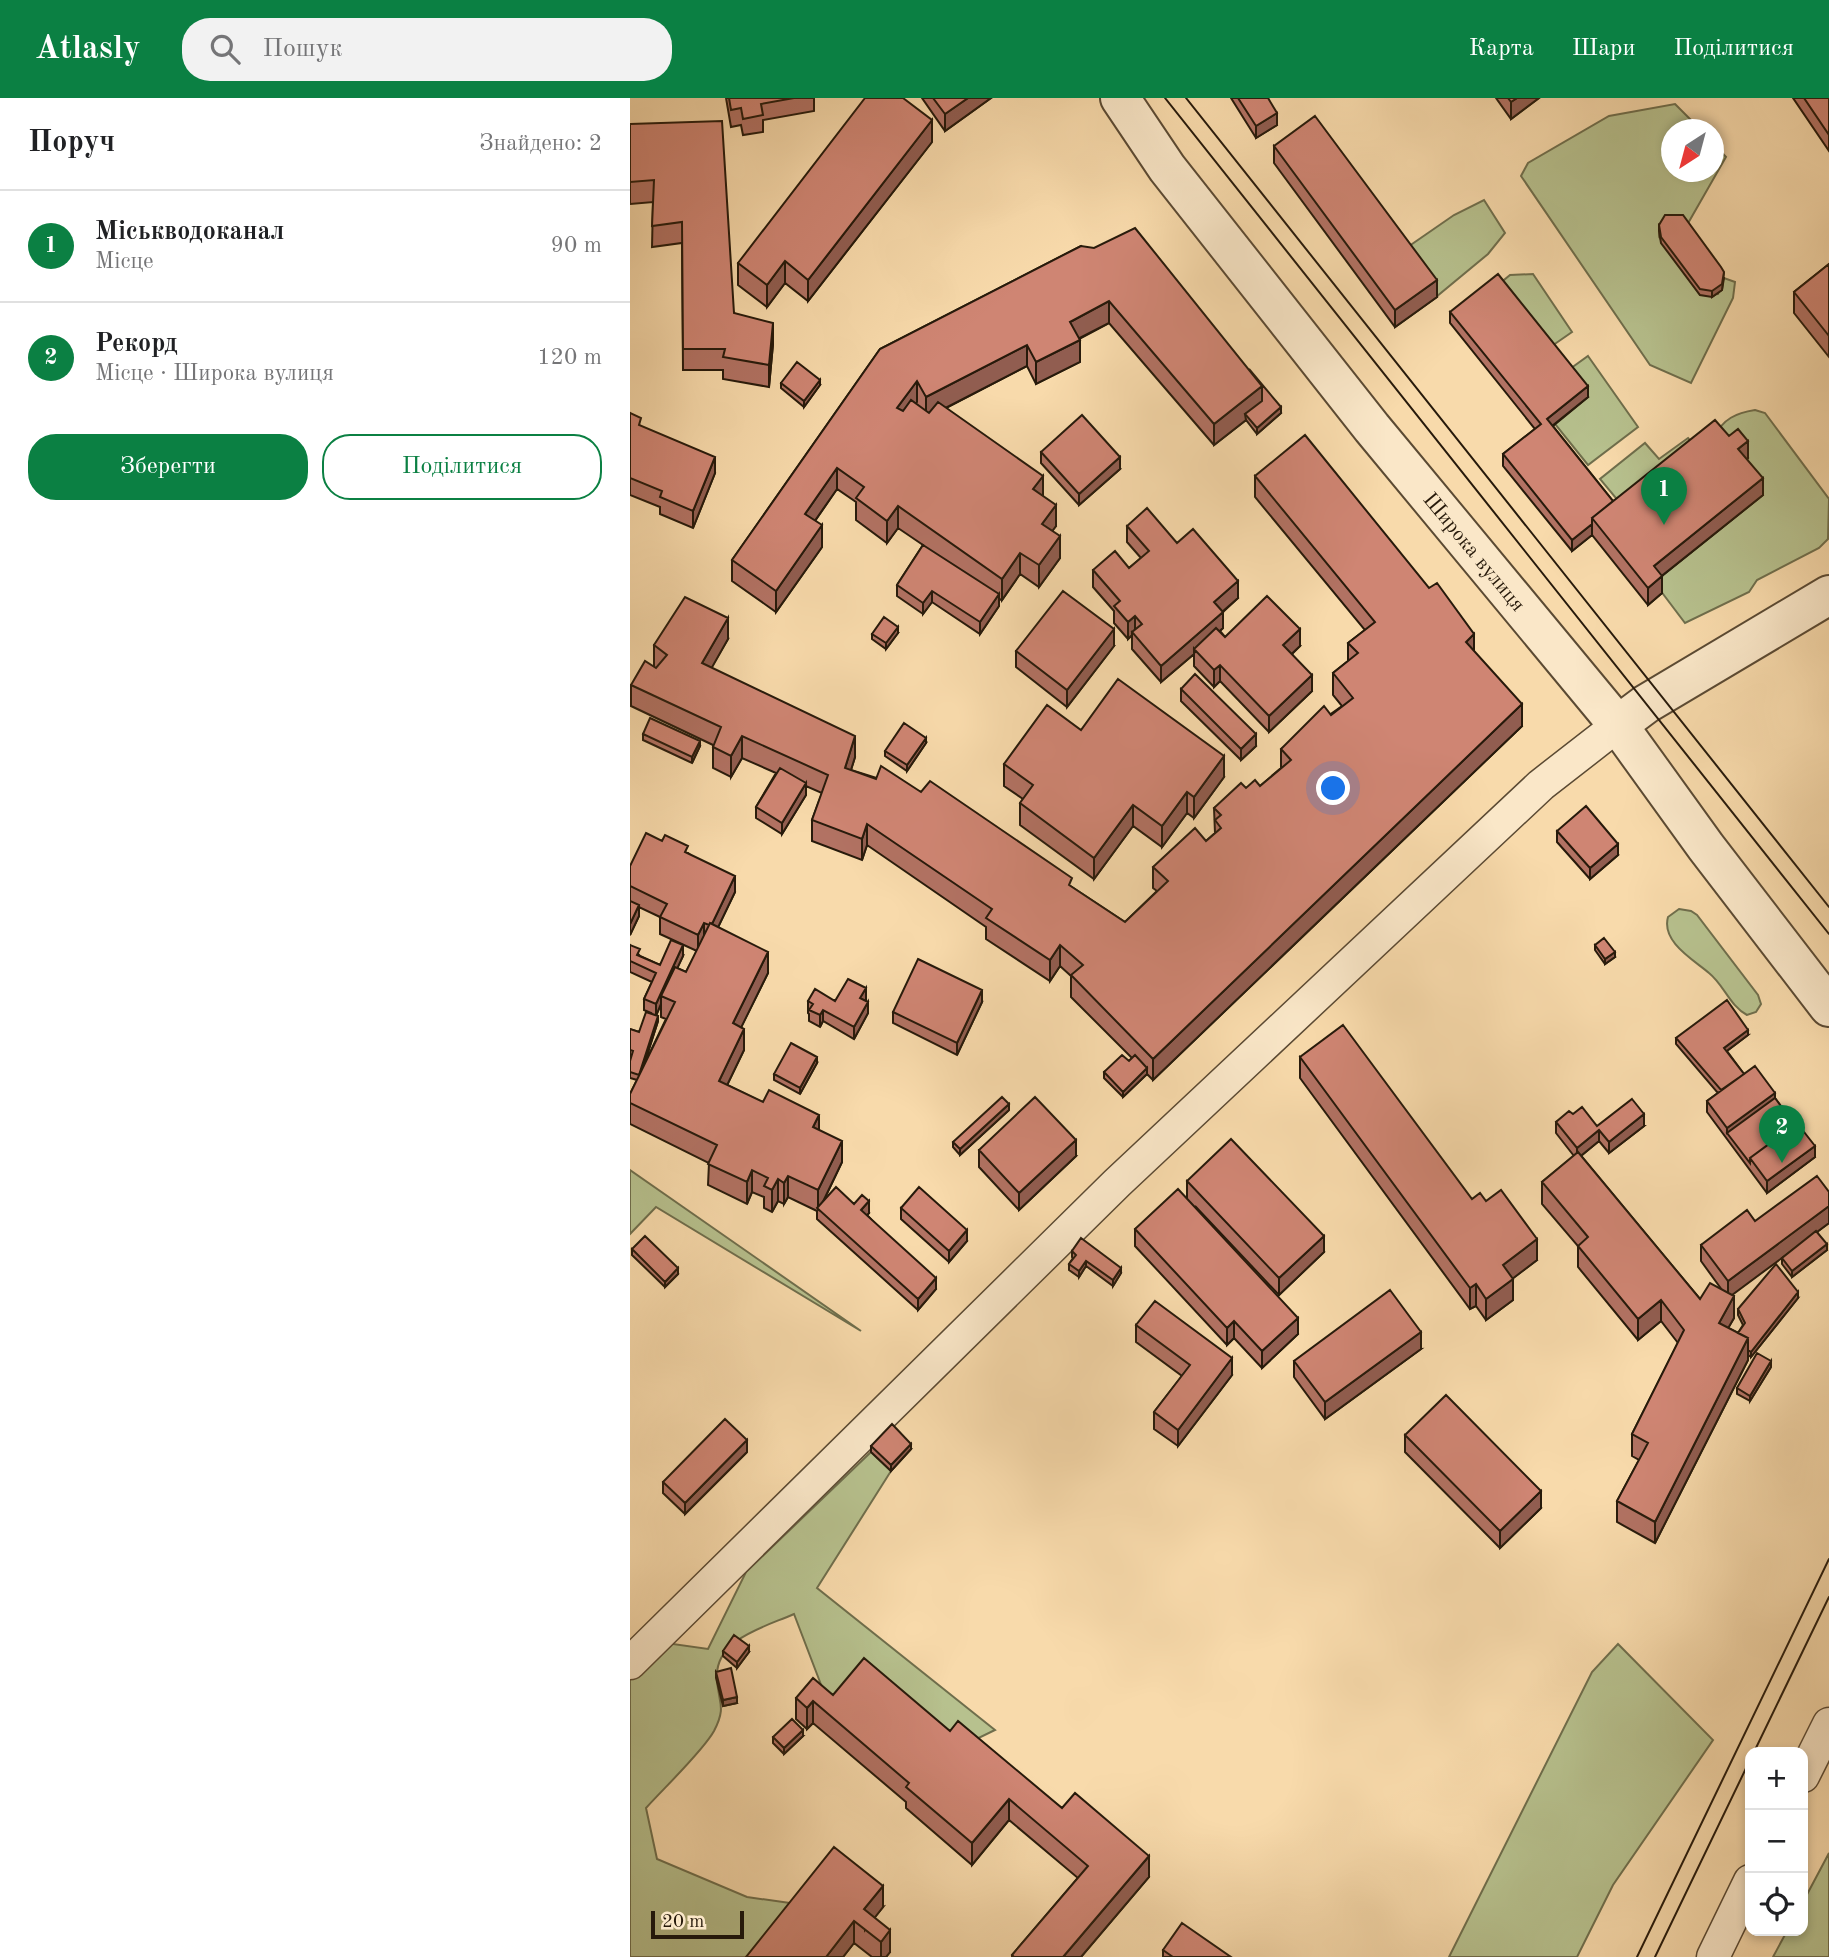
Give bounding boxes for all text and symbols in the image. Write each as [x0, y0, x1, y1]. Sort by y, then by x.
search box [182, 18, 672, 81]
icon: search [206, 30, 244, 68]
text: Atlasly [35, 33, 140, 66]
text: Пошук [262, 36, 343, 62]
text: Карта [1469, 37, 1534, 61]
text: Шари [1572, 37, 1635, 61]
text: Поділитися [1673, 37, 1794, 61]
north arrow [1661, 119, 1724, 182]
text: Поруч [28, 128, 115, 158]
text: Знайдено: 2 [479, 132, 602, 155]
text: Міськводоканал [95, 219, 284, 245]
text: 1 [44, 234, 58, 257]
text: 90 m [551, 234, 602, 257]
text: Місце [95, 250, 154, 273]
text: Рекорд [95, 331, 178, 357]
text: 2 [44, 346, 58, 369]
text: 120 m [537, 346, 602, 369]
text: Місце · Широка вулиця [95, 362, 334, 385]
button: Зберегти [28, 434, 308, 500]
button: Поділитися [322, 434, 602, 500]
pin: 1 [1641, 467, 1687, 525]
street label: Широка вулиця [1418, 489, 1528, 616]
your location [1316, 771, 1350, 805]
pin: 2 [1759, 1105, 1805, 1163]
map controls [1745, 1747, 1808, 1936]
button: + [1745, 1747, 1808, 1810]
button: − [1745, 1810, 1808, 1873]
button: locate [1745, 1873, 1808, 1936]
scale bar [651, 1908, 744, 1940]
text: 20 m [662, 1913, 704, 1932]

